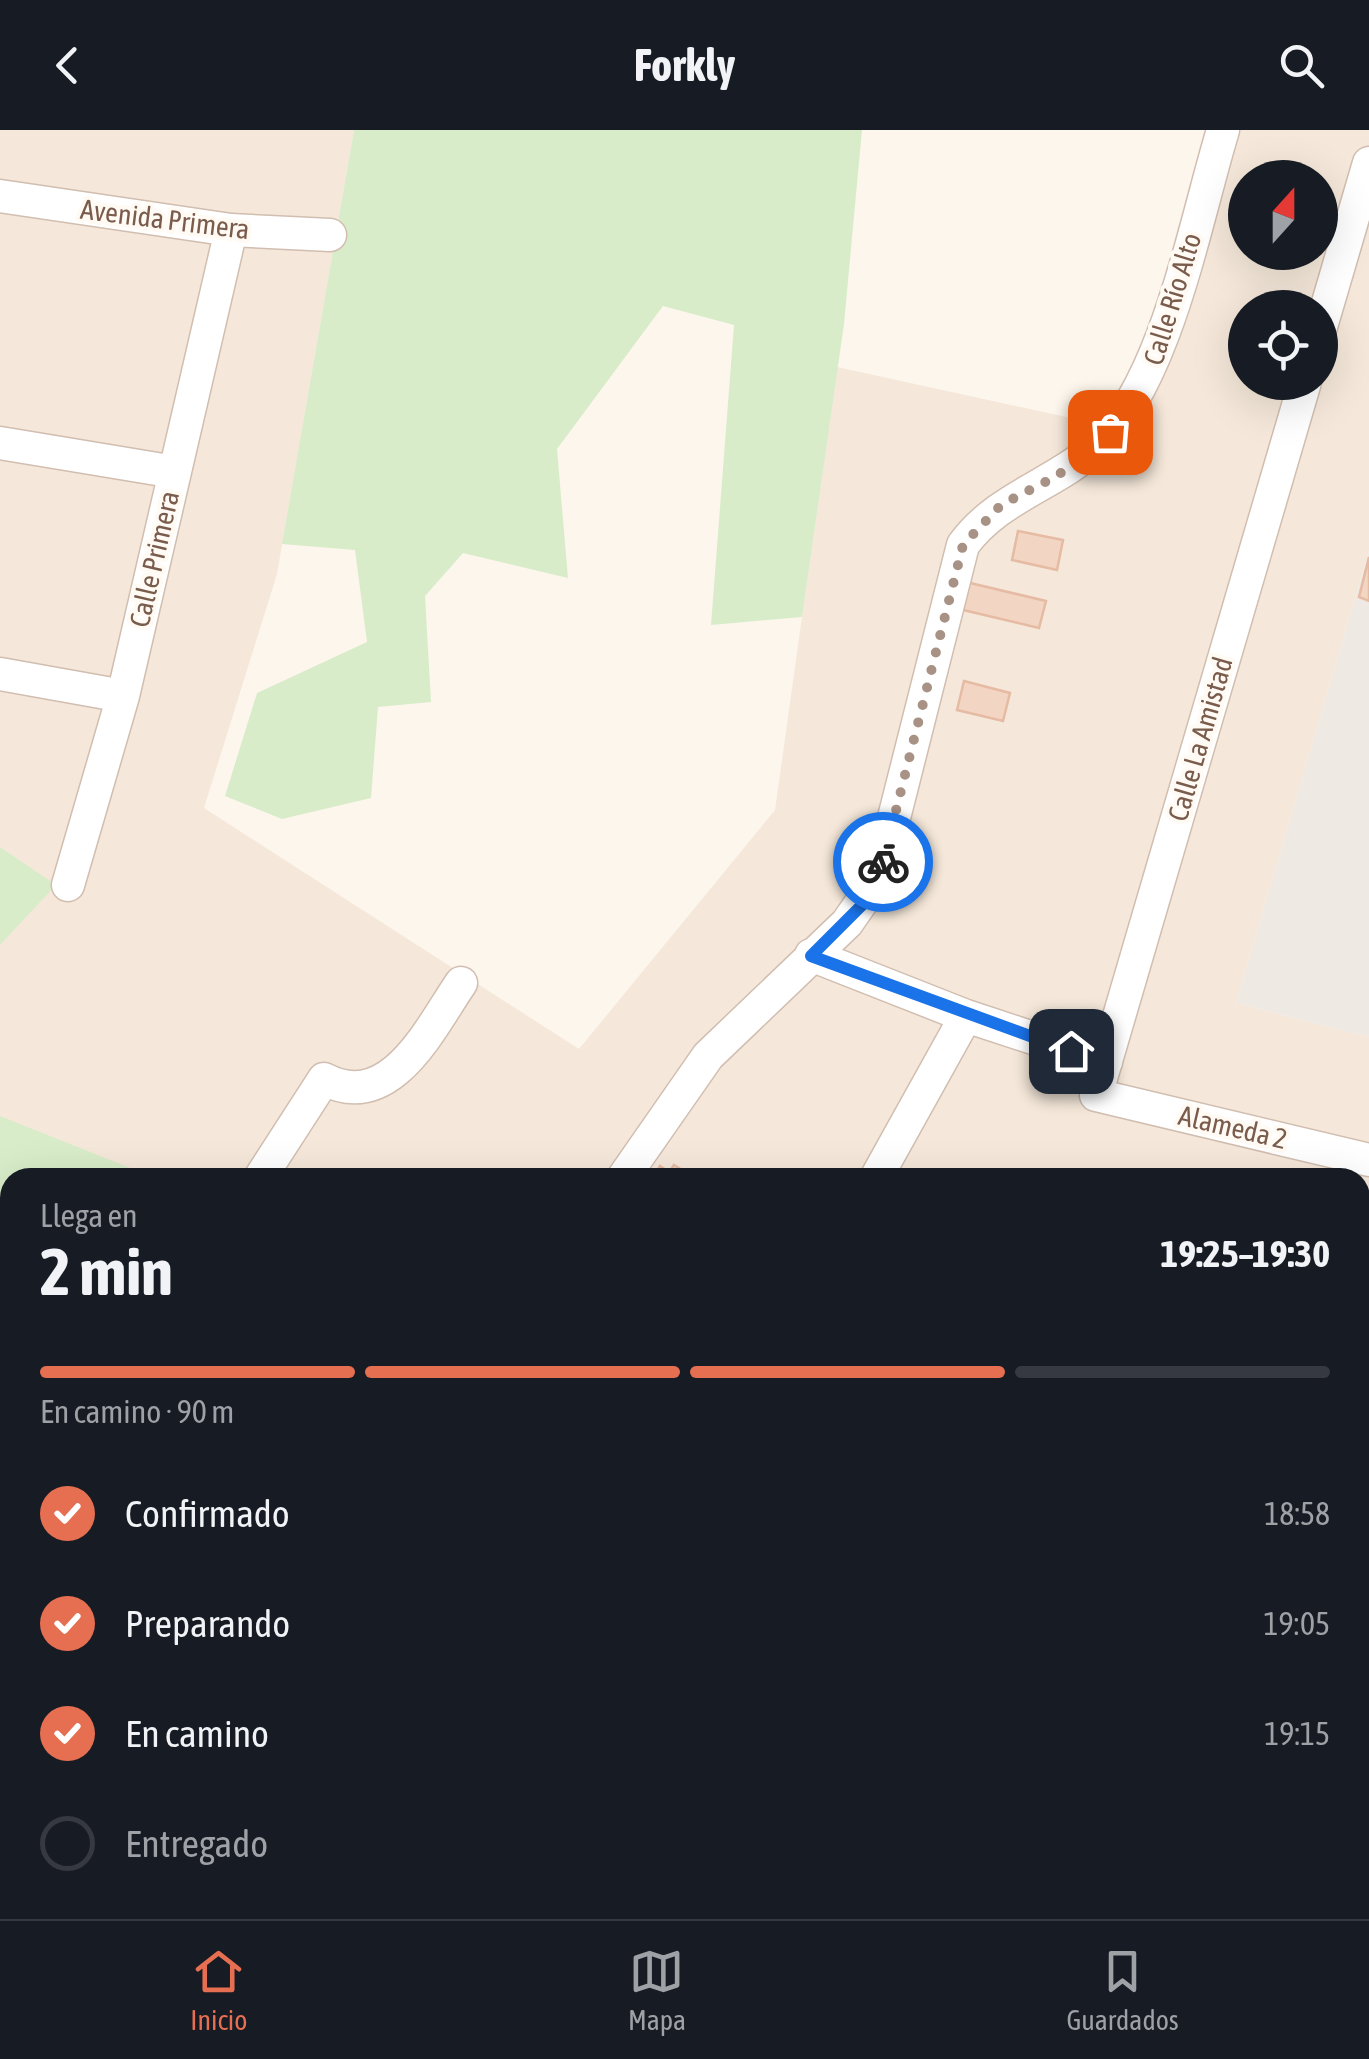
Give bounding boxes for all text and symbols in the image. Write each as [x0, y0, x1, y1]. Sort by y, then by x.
icon: back [40, 38, 95, 93]
icon: search [1274, 38, 1329, 93]
text: Forkly [634, 39, 735, 91]
north arrow [1228, 160, 1338, 270]
map controls [1228, 160, 1338, 400]
street label: Avenida Primera [79, 193, 251, 245]
street label: Calle Río Alto [1137, 229, 1207, 369]
button: locate [1228, 290, 1338, 400]
pin [1068, 390, 1153, 475]
icon: bag [1083, 405, 1138, 460]
street label: Calle Primera [123, 488, 185, 630]
street label: Calle La Amistad [1161, 653, 1239, 825]
courier [833, 812, 933, 912]
icon: bike [856, 835, 911, 890]
pin [1029, 1009, 1114, 1094]
icon: home [1044, 1024, 1099, 1079]
street label: Alameda 2 [1176, 1099, 1290, 1155]
text: Llega en [40, 1197, 138, 1234]
text: 19:25–19:30 [1160, 1232, 1330, 1275]
text: 2 min [40, 1234, 173, 1309]
text: En camino · 90 m [40, 1393, 234, 1430]
icon: check [40, 1486, 95, 1541]
text: Confirmado [125, 1492, 290, 1535]
text: 18:58 [1264, 1495, 1330, 1532]
icon: check [40, 1596, 95, 1651]
text: Preparando [125, 1602, 290, 1645]
text: 19:05 [1264, 1605, 1330, 1642]
icon: check [40, 1706, 95, 1761]
text: En camino [125, 1712, 269, 1755]
text: 19:15 [1264, 1715, 1330, 1752]
text: Entregado [125, 1822, 268, 1865]
tab: Inicio [190, 1944, 247, 2036]
tab: Mapa [628, 1944, 686, 2036]
tab: Guardados [1066, 1944, 1179, 2036]

